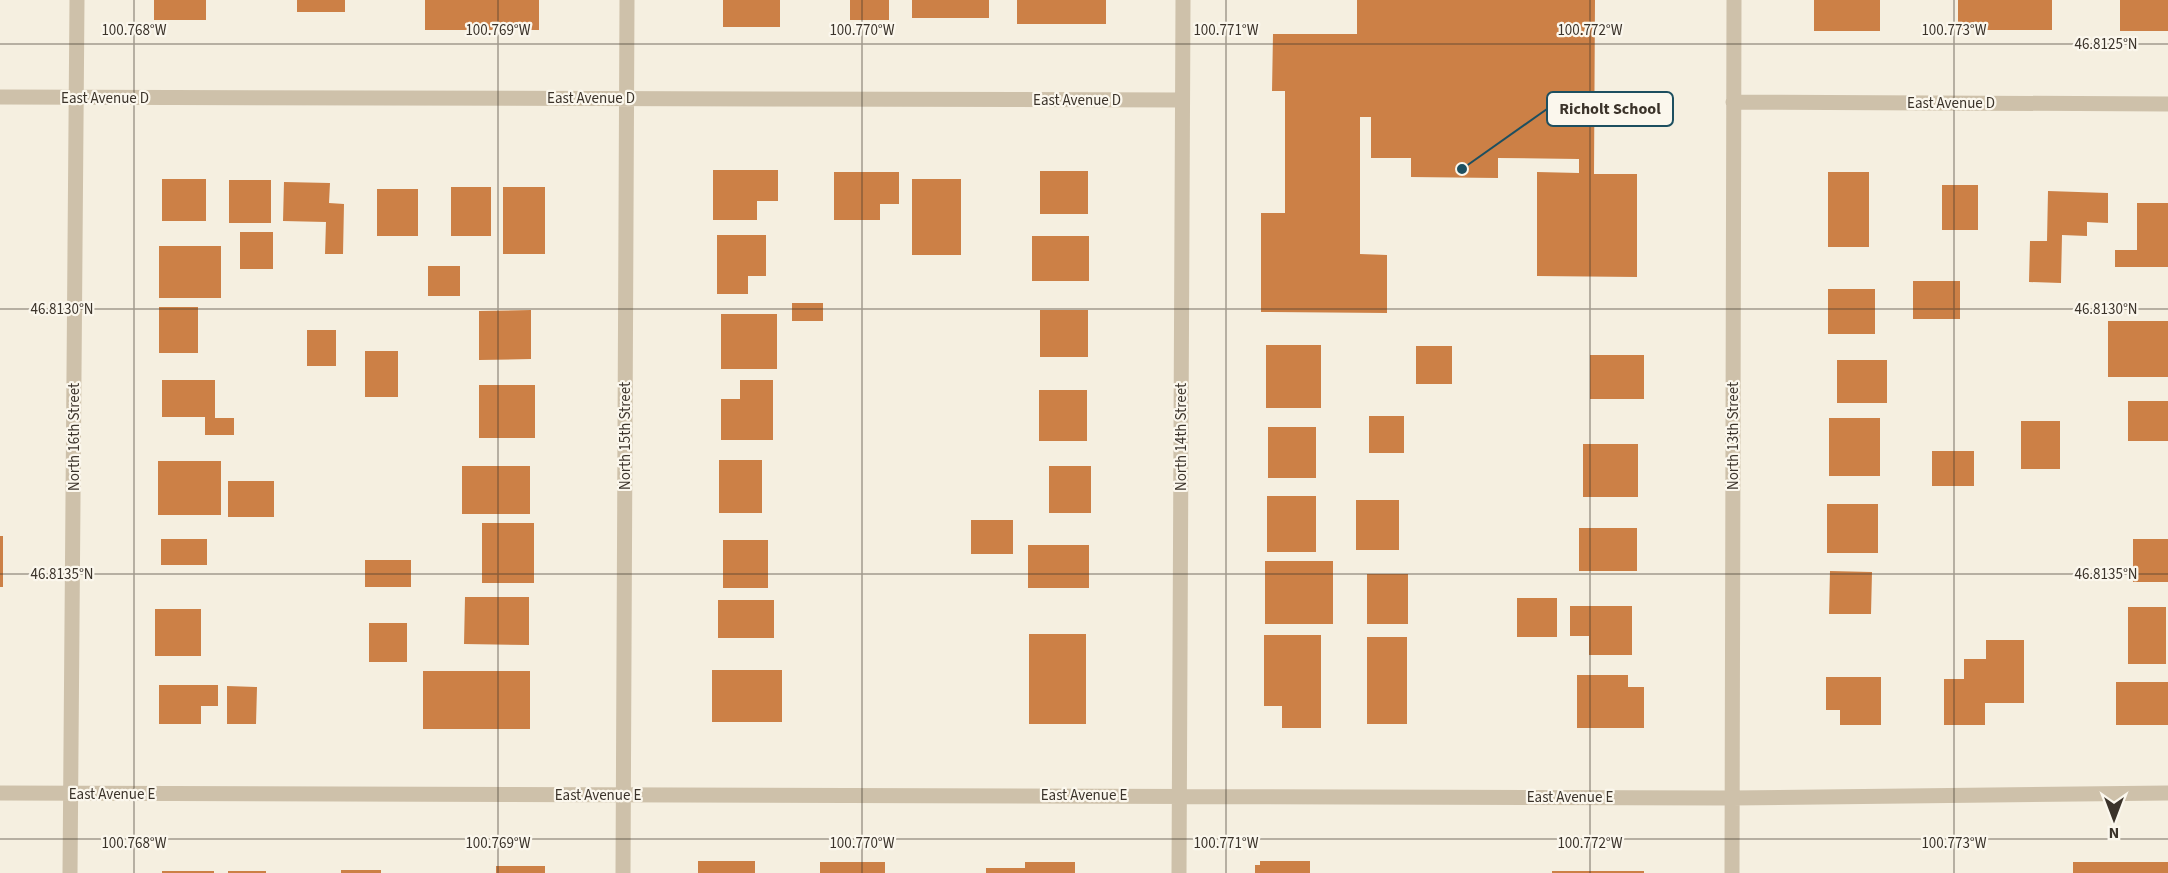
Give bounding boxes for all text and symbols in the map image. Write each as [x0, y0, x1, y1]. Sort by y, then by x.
text: 100.768°W [101, 20, 167, 41]
text: 100.769°W [465, 20, 531, 41]
text: 100.770°W [829, 20, 895, 41]
text: 100.771°W [1193, 20, 1259, 41]
text: 100.772°W [1557, 20, 1623, 41]
text: 100.773°W [1921, 20, 1987, 41]
text: 46.8125°N [2074, 34, 2138, 55]
street label: East Avenue D [61, 88, 149, 109]
street label: East Avenue D [547, 88, 635, 109]
street label: East Avenue D [1033, 90, 1121, 111]
callout: Richolt School [1547, 92, 1673, 126]
street label: East Avenue D [1907, 93, 1995, 114]
text: Richolt School [1559, 98, 1661, 120]
text: 46.8130°N [30, 299, 94, 320]
text: 46.8130°N [2074, 299, 2138, 320]
street label: North 15th Street [615, 382, 636, 490]
street label: North 13th Street [1723, 382, 1744, 490]
street label: North 16th Street [64, 383, 85, 491]
street label: North 14th Street [1171, 383, 1192, 491]
text: 46.8135°N [30, 564, 94, 585]
text: 46.8135°N [2074, 564, 2138, 585]
street label: East Avenue E [69, 784, 155, 805]
street label: East Avenue E [555, 785, 641, 806]
street label: East Avenue E [1041, 785, 1127, 806]
street label: East Avenue E [1527, 787, 1613, 808]
north arrow [2084, 789, 2144, 849]
text: N [2109, 822, 2119, 844]
text: 100.768°W [101, 833, 167, 854]
text: 100.769°W [465, 833, 531, 854]
text: 100.770°W [829, 833, 895, 854]
text: 100.771°W [1193, 833, 1259, 854]
text: 100.772°W [1557, 833, 1623, 854]
text: 100.773°W [1921, 833, 1987, 854]

